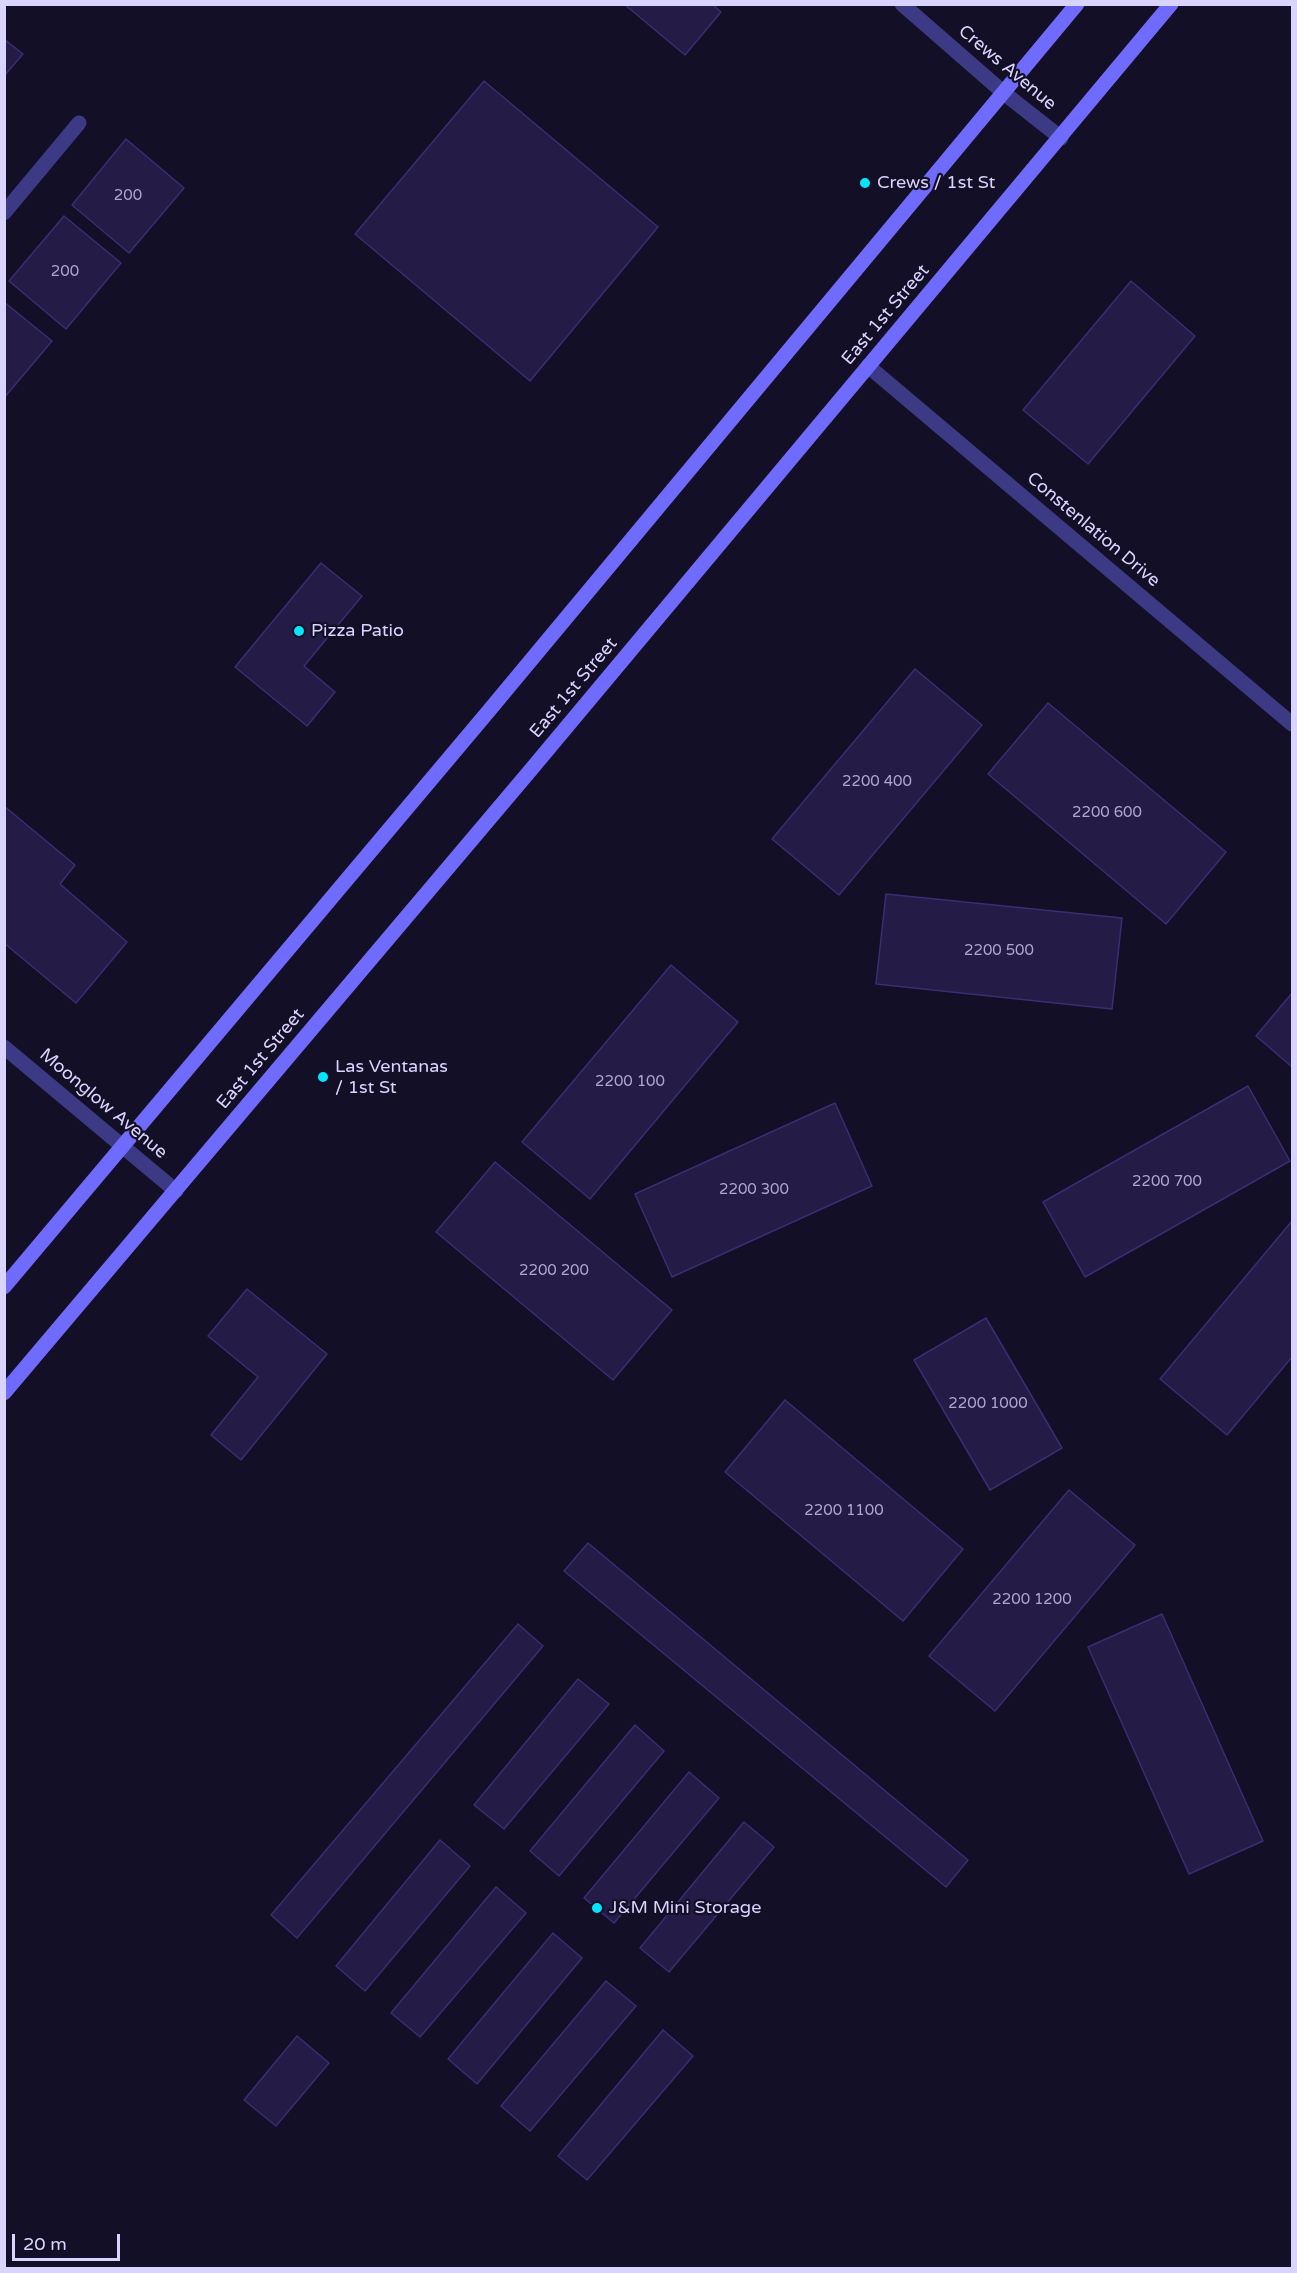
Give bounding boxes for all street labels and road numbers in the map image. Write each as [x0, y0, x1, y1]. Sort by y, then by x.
street label: Crews Avenue [954, 21, 1060, 115]
street label: East 1st Street [838, 260, 934, 370]
street label: Constenlation Drive [1022, 468, 1164, 592]
street label: East 1st Street [526, 633, 622, 743]
street label: East 1st Street [213, 1004, 309, 1114]
street label: Moonglow Avenue [35, 1044, 171, 1164]

